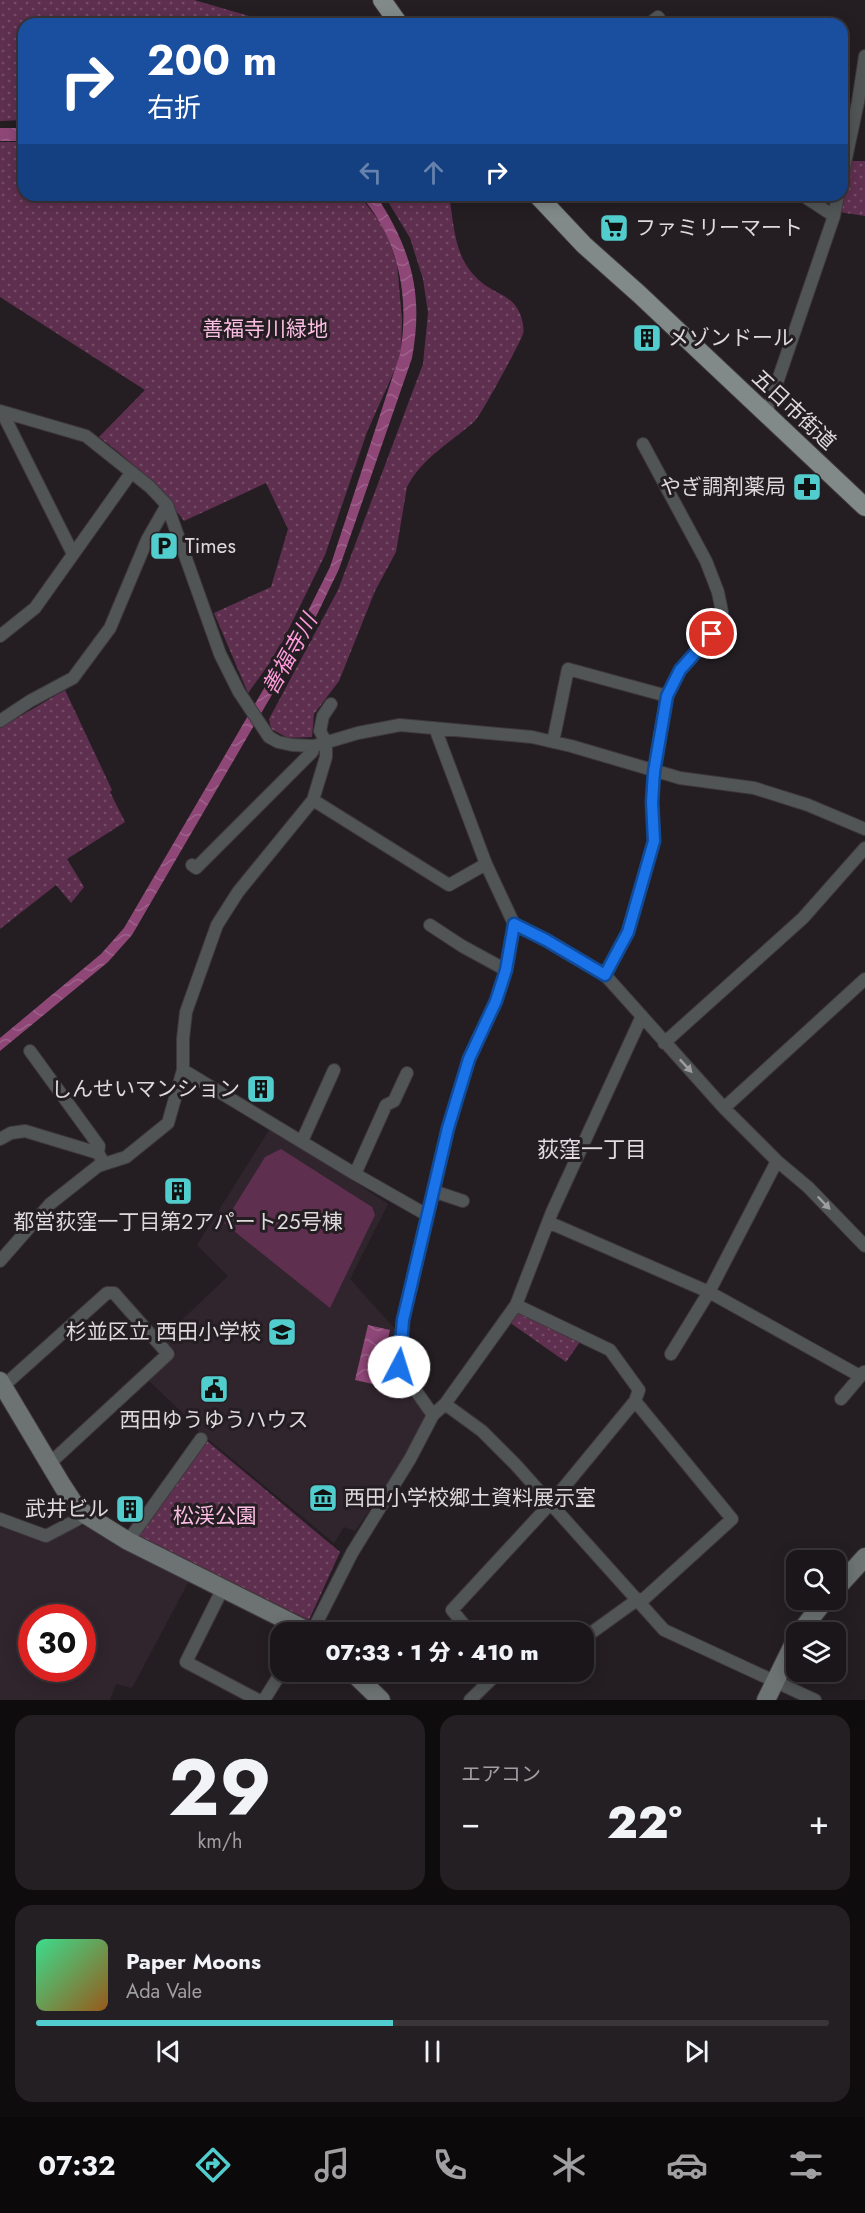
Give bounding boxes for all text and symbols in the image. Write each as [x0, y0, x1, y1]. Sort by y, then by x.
text: 200 m [147, 30, 277, 91]
icon: right [48, 42, 126, 120]
text: 右折 [147, 88, 201, 127]
icon: left [354, 156, 387, 189]
icon: ahead [417, 156, 450, 189]
icon: right [480, 156, 513, 189]
supermarket icon: ファミリーマート [598, 212, 630, 244]
place label: ファミリーマート [635, 213, 803, 243]
park label: 善福寺川緑地 [202, 314, 328, 344]
building icon: メゾンドール [631, 322, 663, 354]
place label: メゾンドール [668, 323, 794, 353]
street label: 五日市街道 [745, 363, 843, 457]
pharmacy icon: やぎ調剤薬局 [791, 471, 823, 503]
place label: やぎ調剤薬局 [660, 472, 786, 502]
parking icon: Times [148, 530, 180, 562]
place label: Times [185, 531, 236, 561]
water label: 善福寺川 [254, 606, 325, 700]
pin [686, 608, 737, 659]
icon: arrive [695, 617, 728, 650]
one-way arrow [678, 1059, 692, 1073]
building icon: しんせいマンション [245, 1073, 277, 1105]
place label: しんせいマンション [51, 1074, 240, 1104]
district label: 荻窪一丁目 [537, 1133, 647, 1165]
building icon: 都営荻窪一丁目第2アパート25号棟 [162, 1175, 194, 1207]
one-way arrow [817, 1196, 831, 1211]
place label: 都営荻窪一丁目第2アパート25号棟 [13, 1207, 343, 1237]
school or university icon: 杉並区立 西田小学校 [266, 1316, 298, 1348]
place label: 杉並区立 西田小学校 [66, 1317, 261, 1347]
position arrow [367, 1335, 431, 1399]
public building icon: 西田ゆうゆうハウス [198, 1373, 230, 1405]
place label: 西田ゆうゆうハウス [120, 1405, 309, 1435]
museum icon: 西田小学校郷土資料展示室 [307, 1482, 339, 1514]
place label: 西田小学校郷土資料展示室 [344, 1483, 596, 1513]
building icon: 武井ビル [114, 1493, 146, 1525]
place label: 武井ビル [25, 1494, 109, 1524]
park label: 松渓公園 [173, 1501, 257, 1531]
map controls [786, 1550, 846, 1682]
button: search [786, 1550, 846, 1610]
speed limit sign: 30 [18, 1604, 96, 1682]
button: layers [786, 1622, 846, 1682]
text: 07:33 · 1 分 · 410 m [326, 1636, 538, 1668]
text: 29 [168, 1732, 272, 1844]
text: エアコン [461, 1760, 541, 1789]
text: 22° [607, 1790, 682, 1855]
text: − [461, 1799, 480, 1846]
text: + [809, 1799, 829, 1846]
text: km/h [197, 1827, 243, 1856]
text: Paper Moons [126, 1945, 261, 1977]
text: Ada Vale [126, 1977, 202, 2006]
icon: previous [152, 2035, 185, 2068]
icon: pause [416, 2035, 449, 2068]
icon: next [680, 2035, 713, 2068]
icon: directions [192, 2144, 234, 2186]
icon: music [311, 2144, 353, 2186]
icon: phone [429, 2144, 471, 2186]
icon: climate [548, 2144, 590, 2186]
icon: car [666, 2144, 708, 2186]
icon: filters [785, 2144, 827, 2186]
text: 07:32 [38, 2146, 116, 2185]

